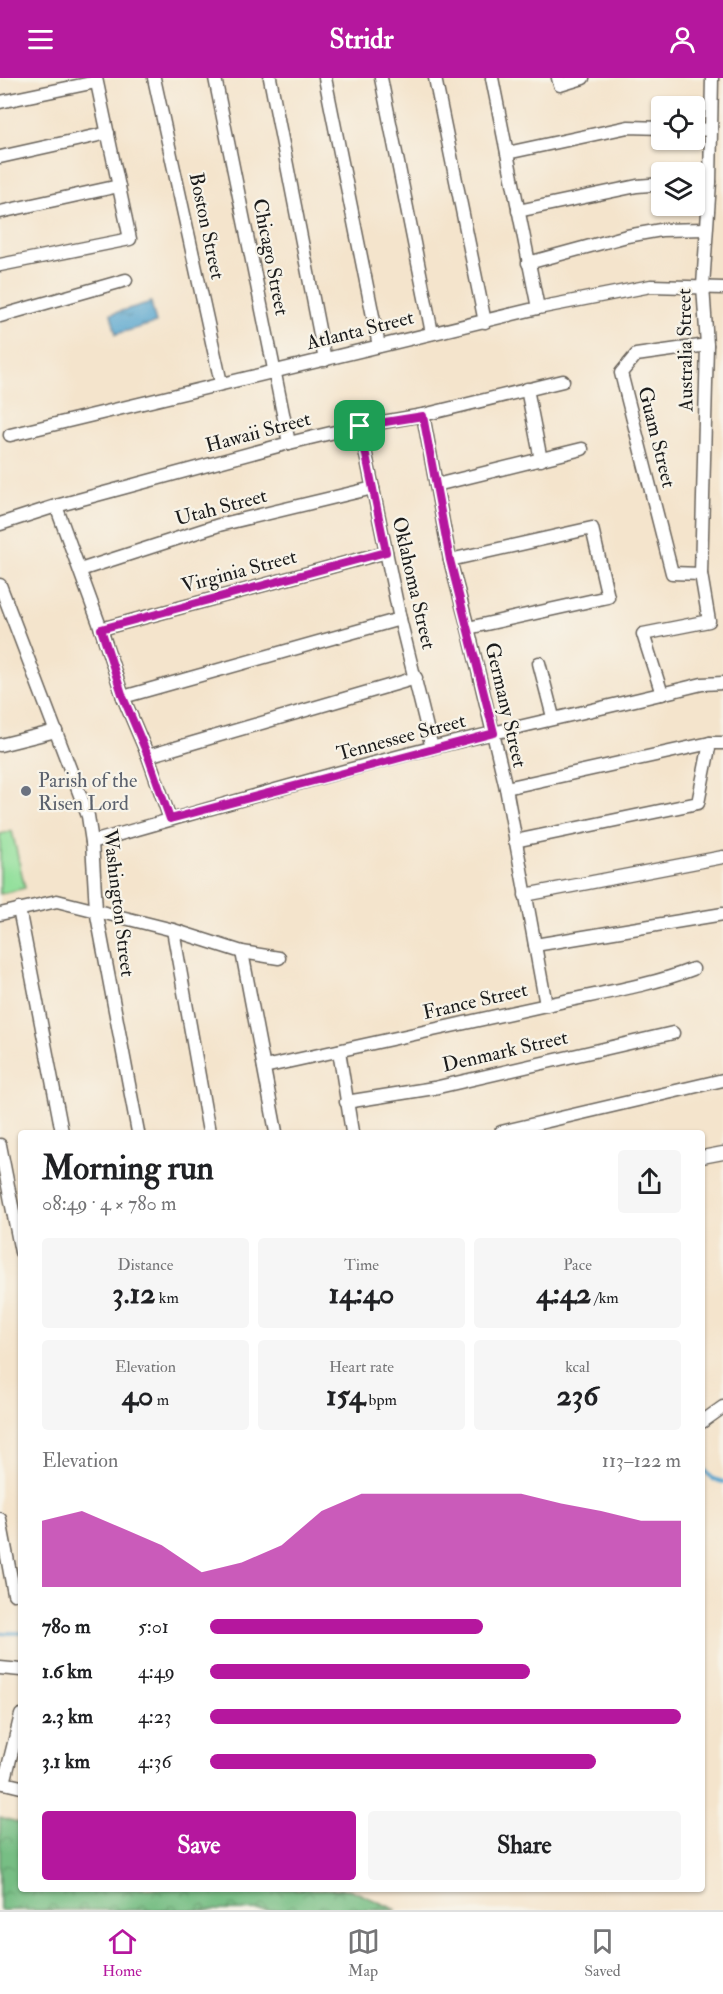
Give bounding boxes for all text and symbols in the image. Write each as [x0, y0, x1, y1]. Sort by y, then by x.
icon: menu [24, 23, 57, 56]
text: Stridr [329, 23, 394, 56]
icon: person [666, 23, 699, 56]
map controls [651, 96, 705, 216]
button: locate [651, 96, 705, 150]
button: layers [651, 162, 705, 216]
street label: Boston Street [184, 170, 231, 282]
street label: Chicago Street [247, 196, 295, 318]
street label: Australia Street [671, 288, 699, 413]
street label: Atlanta Street [303, 304, 417, 356]
street label: Guam Street [632, 384, 682, 491]
pin [334, 400, 385, 451]
street label: Hawaii Street [203, 406, 314, 458]
icon: arrive [343, 409, 376, 442]
street label: Utah Street [172, 483, 270, 531]
street label: Oklahoma Street [387, 514, 442, 652]
street label: Virginia Street [179, 543, 300, 598]
street label: Germany Street [479, 640, 533, 771]
street label: Tennessee Street [334, 708, 469, 766]
place label: Parish of the Risen Lord [38, 768, 137, 816]
marker: Parish of the Risen Lord [19, 784, 33, 798]
street label: Washington Street [97, 827, 141, 979]
street label: France Street [420, 977, 530, 1025]
street label: Denmark Street [440, 1024, 571, 1078]
text: Morning run [42, 1148, 214, 1189]
button: share [618, 1150, 681, 1213]
text: 08:49 · 4 × 780 m [42, 1191, 177, 1216]
text: Distance [118, 1255, 173, 1275]
text: Time [344, 1255, 379, 1275]
text: Pace [563, 1255, 592, 1275]
text: 3.12 [112, 1275, 155, 1312]
text: 14:40 [329, 1275, 394, 1312]
text: 4:42 [536, 1275, 591, 1312]
text: km [155, 1288, 179, 1308]
text: /km [591, 1288, 619, 1308]
text: Elevation [115, 1357, 176, 1377]
text: Heart rate [329, 1357, 394, 1377]
text: kcal [565, 1357, 590, 1377]
text: 40 [122, 1377, 153, 1414]
text: 154 [326, 1377, 365, 1414]
text: 236 [557, 1377, 598, 1414]
text: m [153, 1390, 169, 1410]
text: bpm [365, 1390, 397, 1410]
text: Elevation [42, 1448, 118, 1473]
text: 113–122 m [602, 1448, 681, 1473]
text: 780 m [42, 1614, 91, 1639]
text: 5:01 [138, 1614, 169, 1639]
text: 1.6 km [42, 1659, 92, 1684]
text: 4:49 [138, 1659, 175, 1684]
text: 2.3 km [42, 1704, 93, 1729]
text: 4:23 [138, 1704, 172, 1729]
text: 3.1 km [42, 1749, 90, 1774]
text: 4:36 [138, 1749, 172, 1774]
button: Save [42, 1811, 356, 1880]
button: Share [368, 1811, 681, 1880]
tab: Home [102, 1925, 142, 1981]
tab: Map [347, 1925, 380, 1981]
tab: Saved [584, 1925, 621, 1981]

